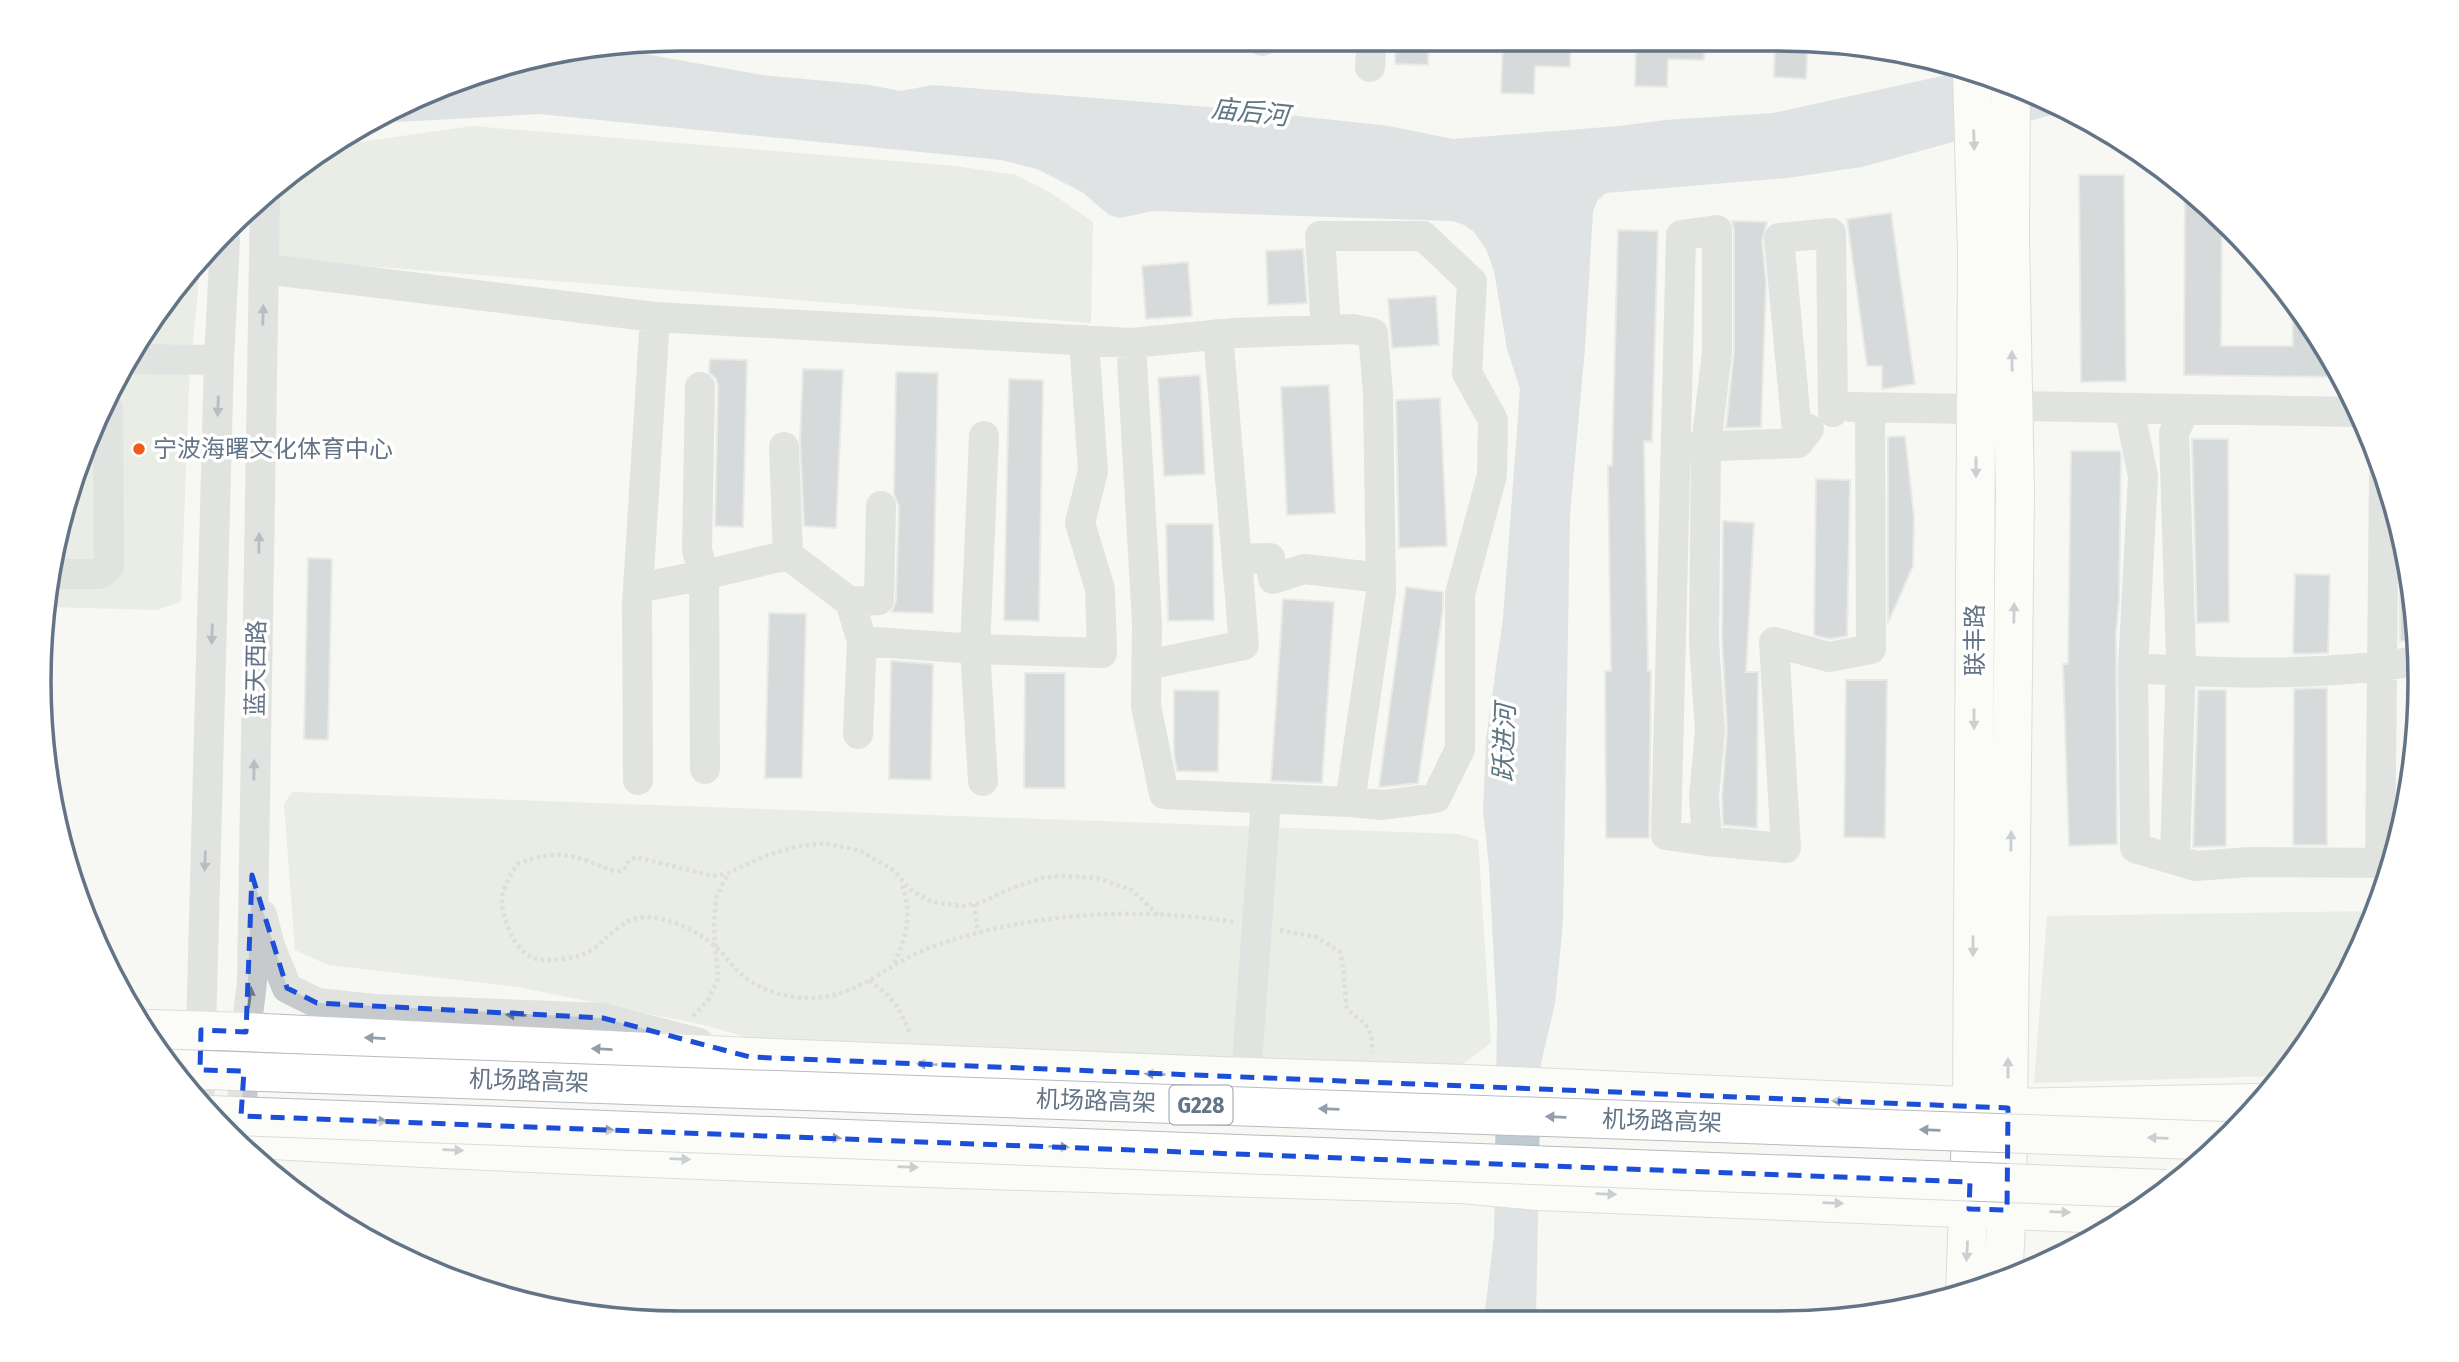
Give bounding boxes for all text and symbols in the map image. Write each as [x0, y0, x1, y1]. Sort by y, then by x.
water label: 庙后河 [1210, 93, 1295, 133]
one-way arrow [1968, 129, 1979, 151]
one-way arrow [257, 304, 269, 326]
one-way arrow [2007, 350, 2018, 372]
one-way arrow [212, 395, 223, 417]
place label: 宁波海曙文化体育中心 [153, 435, 393, 463]
marker: 宁波海曙文化体育中心 [131, 441, 147, 457]
one-way arrow [1970, 456, 1982, 478]
one-way arrow [253, 531, 265, 553]
one-way arrow [2008, 602, 2019, 624]
street label: 联丰路 [1961, 604, 1989, 676]
street label: 蓝天西路 [241, 620, 271, 716]
one-way arrow [206, 623, 217, 645]
water label: 跃进河 [1488, 699, 1522, 783]
one-way arrow [1968, 708, 1980, 730]
one-way arrow [249, 759, 260, 781]
one-way arrow [2005, 829, 2017, 851]
one-way arrow [200, 850, 211, 872]
one-way arrow [1967, 935, 1979, 957]
one-way arrow [245, 986, 256, 1008]
one-way arrow [504, 1009, 526, 1020]
one-way arrow [364, 1032, 386, 1043]
one-way arrow [591, 1044, 613, 1055]
one-way arrow [2002, 1057, 2014, 1079]
one-way arrow [916, 1059, 938, 1070]
street label: 机场路高架 [469, 1065, 589, 1097]
one-way arrow [1144, 1068, 1166, 1079]
street label: 机场路高架 [1036, 1085, 1156, 1117]
road number: G228 [1170, 1086, 1232, 1124]
one-way arrow [1831, 1096, 1853, 1107]
one-way arrow [1317, 1104, 1339, 1115]
street label: 机场路高架 [1602, 1105, 1722, 1137]
one-way arrow [1545, 1112, 1567, 1123]
one-way arrow [366, 1116, 388, 1127]
one-way arrow [593, 1124, 615, 1135]
one-way arrow [1919, 1125, 1941, 1136]
one-way arrow [820, 1133, 842, 1144]
one-way arrow [2146, 1133, 2168, 1144]
one-way arrow [1048, 1142, 1070, 1153]
one-way arrow [442, 1145, 464, 1156]
one-way arrow [670, 1153, 692, 1164]
one-way arrow [897, 1162, 919, 1173]
one-way arrow [1595, 1188, 1617, 1199]
one-way arrow [1822, 1198, 1844, 1209]
one-way arrow [2050, 1207, 2072, 1218]
one-way arrow [1961, 1241, 1972, 1263]

